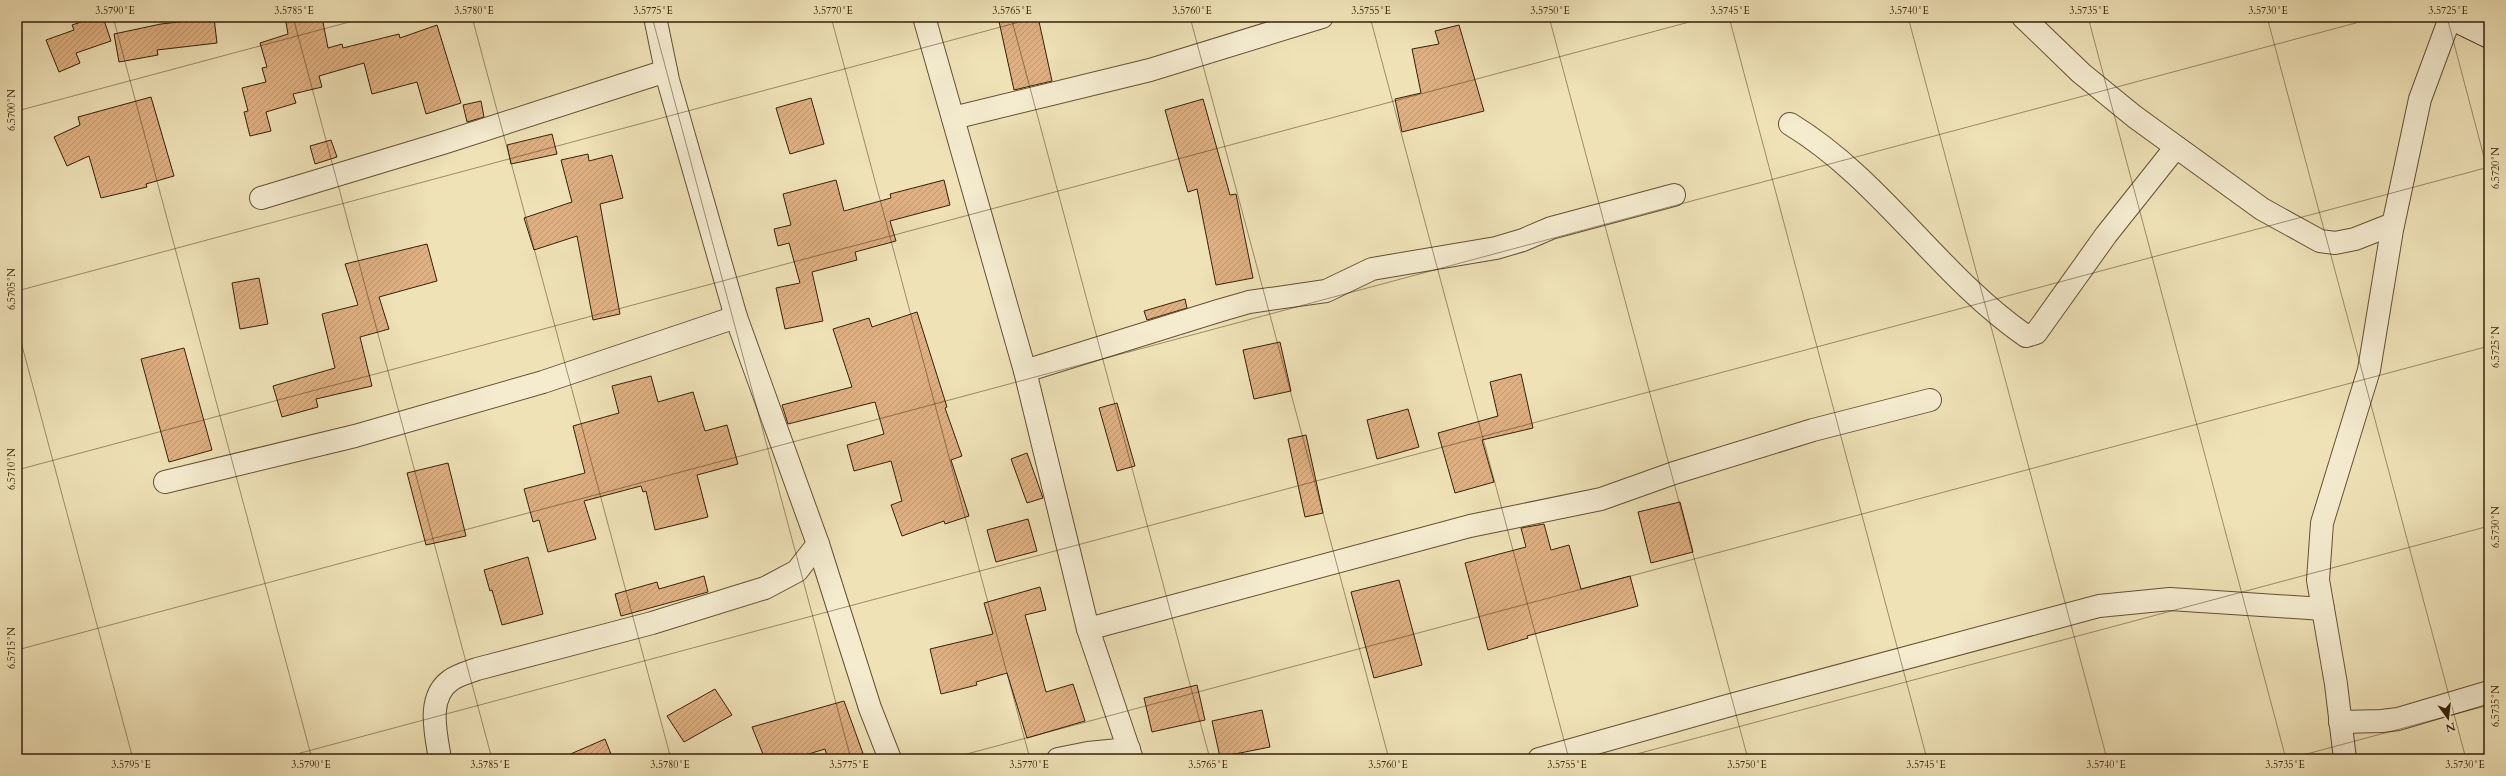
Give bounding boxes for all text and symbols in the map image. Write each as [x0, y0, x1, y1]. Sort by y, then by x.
text: 3.5790°E [95, 4, 135, 18]
text: 3.5785°E [274, 4, 314, 18]
text: 3.5780°E [454, 4, 494, 18]
text: 3.5775°E [633, 4, 673, 18]
text: 3.5770°E [813, 4, 853, 18]
text: 3.5765°E [992, 4, 1032, 18]
text: 3.5760°E [1172, 4, 1212, 18]
text: 3.5755°E [1351, 4, 1391, 18]
text: 3.5750°E [1530, 4, 1570, 18]
text: 3.5745°E [1710, 4, 1750, 18]
text: 3.5740°E [1889, 4, 1929, 18]
text: 3.5735°E [2069, 4, 2109, 18]
text: 3.5730°E [2248, 4, 2288, 18]
text: 3.5725°E [2428, 4, 2468, 18]
text: 6.5700°N [5, 89, 19, 131]
text: 6.5720°N [2489, 147, 2503, 189]
text: 6.5705°N [5, 268, 19, 310]
text: 6.5725°N [2489, 326, 2503, 368]
text: 6.5710°N [5, 448, 19, 490]
text: 6.5730°N [2489, 506, 2503, 548]
text: 6.5715°N [5, 627, 19, 669]
text: 6.5735°N [2489, 685, 2503, 727]
north arrow [2428, 698, 2468, 738]
text: N [2443, 719, 2457, 736]
text: 3.5795°E [111, 758, 151, 772]
text: 3.5790°E [291, 758, 331, 772]
text: 3.5785°E [470, 758, 510, 772]
text: 3.5780°E [650, 758, 690, 772]
text: 3.5775°E [829, 758, 869, 772]
text: 3.5770°E [1009, 758, 1049, 772]
text: 3.5765°E [1188, 758, 1228, 772]
text: 3.5760°E [1368, 758, 1408, 772]
text: 3.5755°E [1547, 758, 1587, 772]
text: 3.5750°E [1727, 758, 1767, 772]
text: 3.5745°E [1906, 758, 1946, 772]
text: 3.5740°E [2086, 758, 2126, 772]
text: 3.5735°E [2265, 758, 2305, 772]
text: 3.5730°E [2445, 758, 2485, 772]

